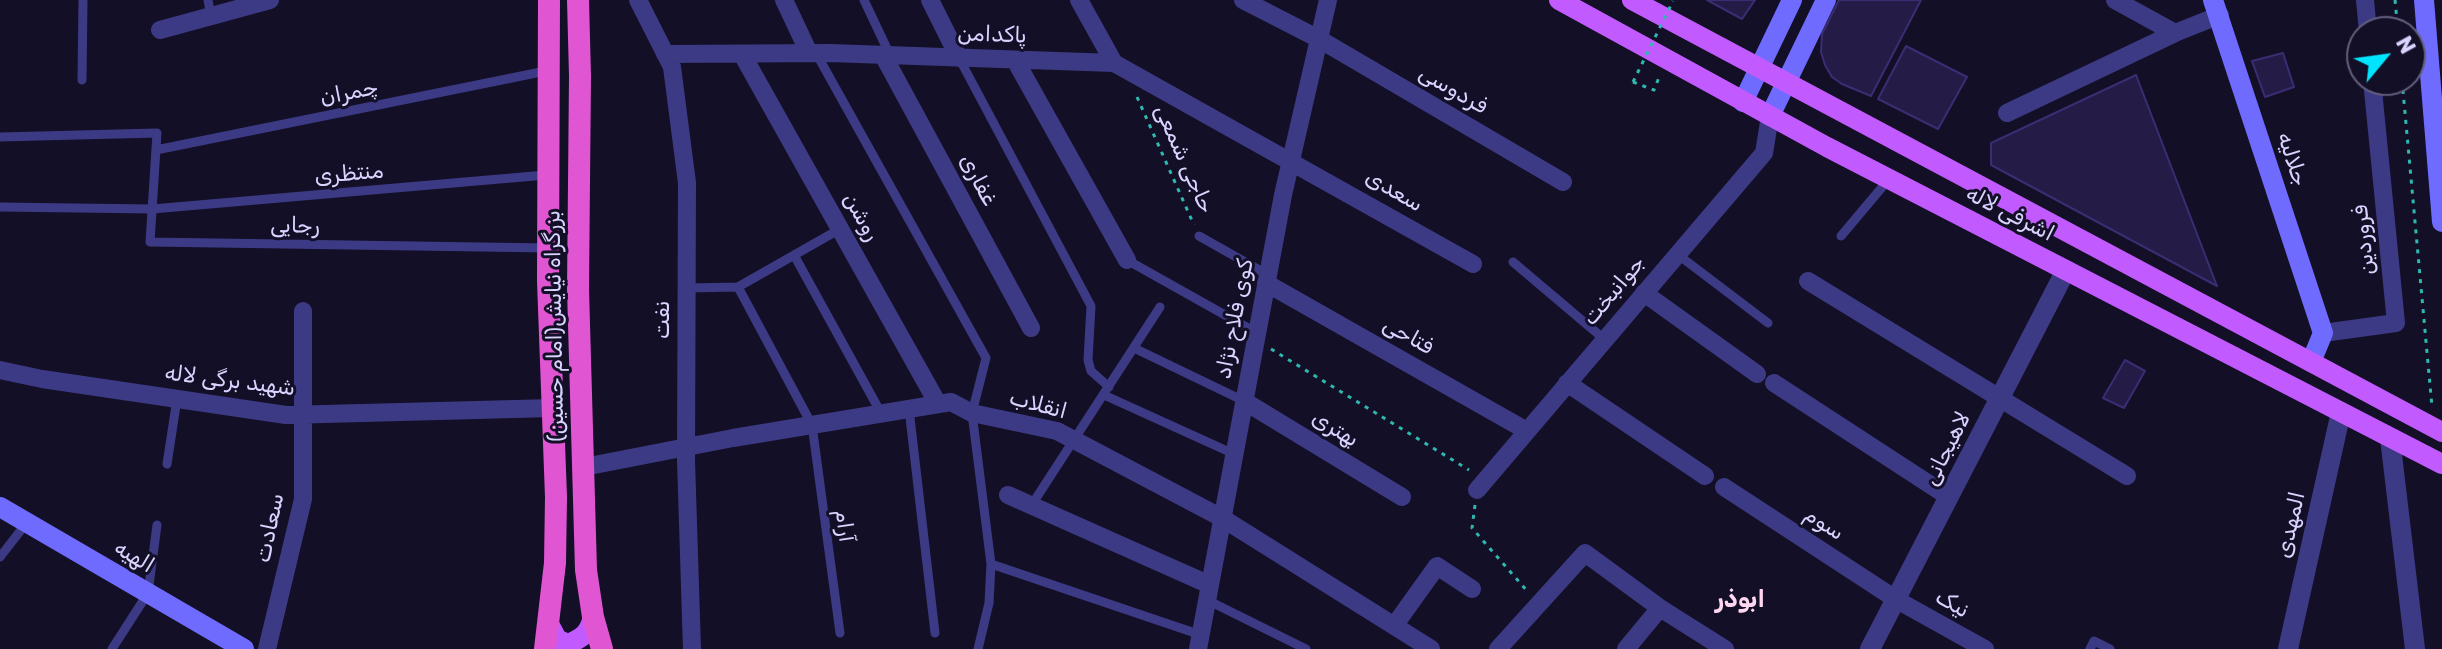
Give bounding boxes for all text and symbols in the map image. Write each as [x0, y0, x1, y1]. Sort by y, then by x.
north arrow [2346, 16, 2426, 96]
street label: پاکدامن [957, 21, 1027, 49]
text: N [2390, 32, 2421, 59]
street label: فردوسی [1414, 60, 1492, 120]
street label: چمران [318, 74, 380, 112]
street label: حاجی شمعی [1148, 101, 1220, 217]
street label: جلالیه [2271, 129, 2313, 189]
street label: غفاری [953, 149, 1003, 211]
street label: منتظری [313, 158, 385, 190]
street label: سعدی [1360, 164, 1428, 218]
street label: اشرفی لاله [1961, 181, 2059, 247]
street label: روشن [837, 188, 885, 246]
street label: فروردین [2347, 204, 2381, 276]
street label: بزرگراه نیایش(امام حسین) [540, 210, 570, 442]
street label: رجایی [270, 212, 320, 240]
street label: جوانبخت [1577, 251, 1651, 331]
street label: کوی فلاح نژاد [1210, 257, 1260, 381]
street label: نفت [650, 301, 676, 339]
street label: فتاحی [1378, 311, 1438, 361]
street label: شهید برگی لاله [163, 360, 297, 402]
street label: انقلاب [1006, 385, 1070, 425]
street label: بهتری [1307, 405, 1363, 453]
street label: لاهیجانی [1917, 408, 1977, 490]
street label: المهدی [2271, 489, 2311, 561]
street label: سعادت [250, 491, 290, 565]
street label: سوم [1799, 501, 1849, 547]
street label: آرام [829, 508, 859, 544]
street label: الهیه [109, 535, 159, 579]
street label: نیک [1930, 584, 1974, 624]
district label: ابوذر [1715, 586, 1765, 614]

